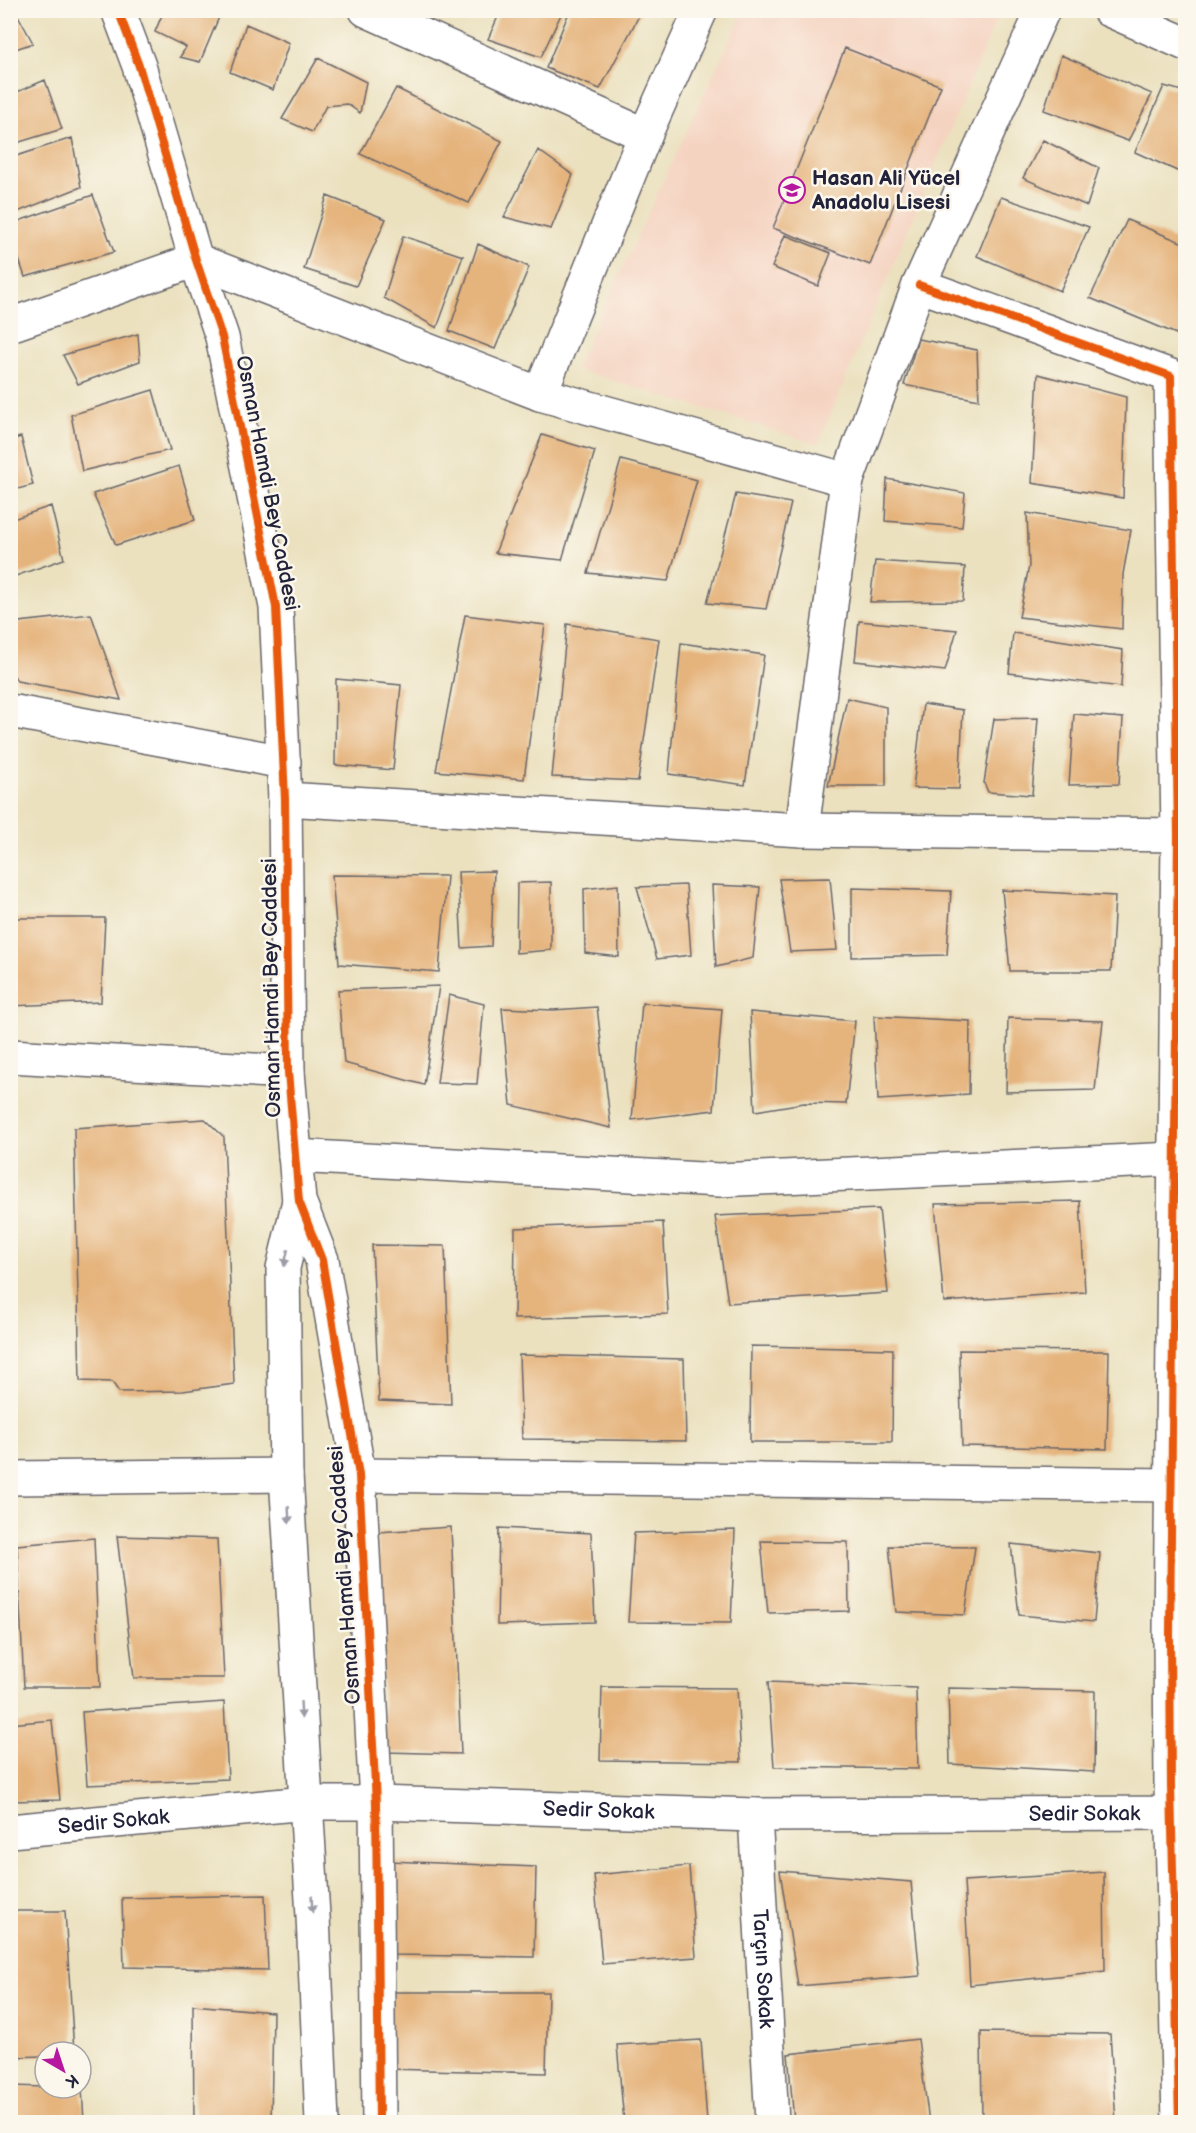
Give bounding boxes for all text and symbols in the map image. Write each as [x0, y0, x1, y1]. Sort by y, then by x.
place label: Hasan Ali Yücel Anadolu Lisesi [811, 166, 960, 215]
school or university icon: Hasan Ali Yücel Anadolu Lisesi [777, 175, 807, 205]
street label: Osman Hamdi Bey Caddesi [230, 353, 305, 613]
street label: Osman Hamdi Bey Caddesi [257, 858, 286, 1118]
one-way arrow [280, 1248, 290, 1267]
street label: Osman Hamdi Bey Caddesi [323, 1445, 366, 1705]
one-way arrow [284, 1506, 293, 1525]
one-way arrow [296, 1700, 305, 1719]
street label: Sedir Sokak [542, 1796, 656, 1825]
street label: Sedir Sokak [1029, 1801, 1141, 1827]
street label: Sedir Sokak [57, 1804, 171, 1839]
one-way arrow [307, 1895, 317, 1914]
street label: Tarçın Sokak [747, 1908, 779, 2030]
north arrow [33, 2040, 93, 2100]
text: K [61, 2070, 82, 2091]

